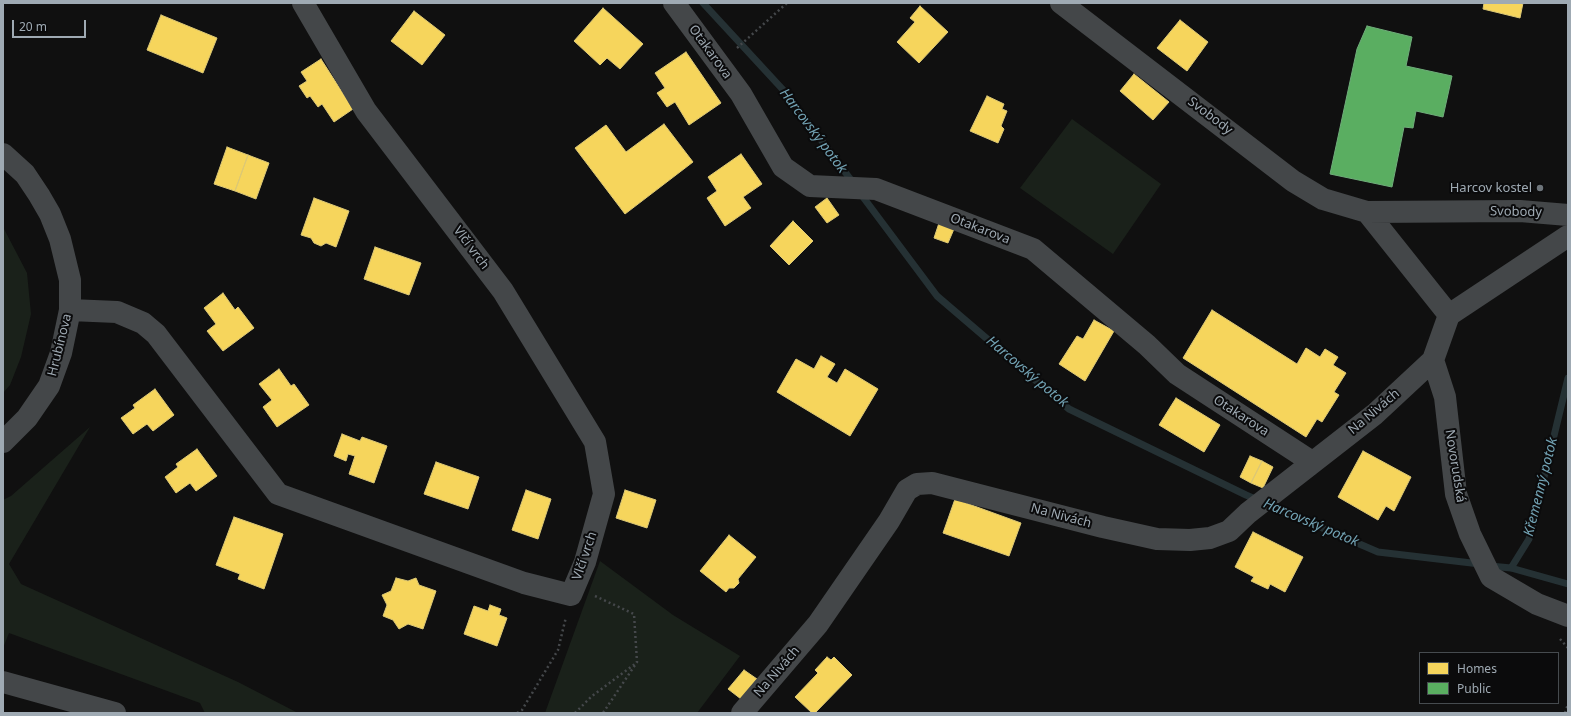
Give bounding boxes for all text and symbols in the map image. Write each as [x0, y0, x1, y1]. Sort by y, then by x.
scale bar [14, 12, 88, 38]
text: 20 m [19, 18, 47, 35]
street label: Otakarova [685, 22, 735, 82]
water label: Harcovský potok [776, 85, 850, 177]
street label: Svobody [1185, 94, 1235, 138]
place label: Harcov kostel [1450, 180, 1532, 196]
marker: Harcov kostel [1535, 183, 1545, 193]
street label: Svobody [1490, 204, 1542, 220]
street label: Otakarova [948, 210, 1012, 248]
street label: Vlčí vrch [450, 223, 492, 273]
street label: Hrubínova [45, 312, 75, 378]
water label: Harcovský potok [983, 333, 1071, 411]
street label: Na Nivách [1345, 386, 1403, 438]
street label: Otakarova [1210, 392, 1272, 440]
street label: Novorudská [1442, 428, 1468, 504]
water label: Křemenný potok [1521, 436, 1561, 538]
water label: Harcovský potok [1261, 495, 1361, 551]
street label: Na Nivách [1029, 500, 1093, 532]
street label: Vlčí vrch [569, 530, 601, 582]
street label: Na Nivách [751, 644, 803, 700]
legend [1419, 652, 1559, 704]
text: Homes [1457, 660, 1497, 677]
text: Public [1457, 680, 1491, 697]

